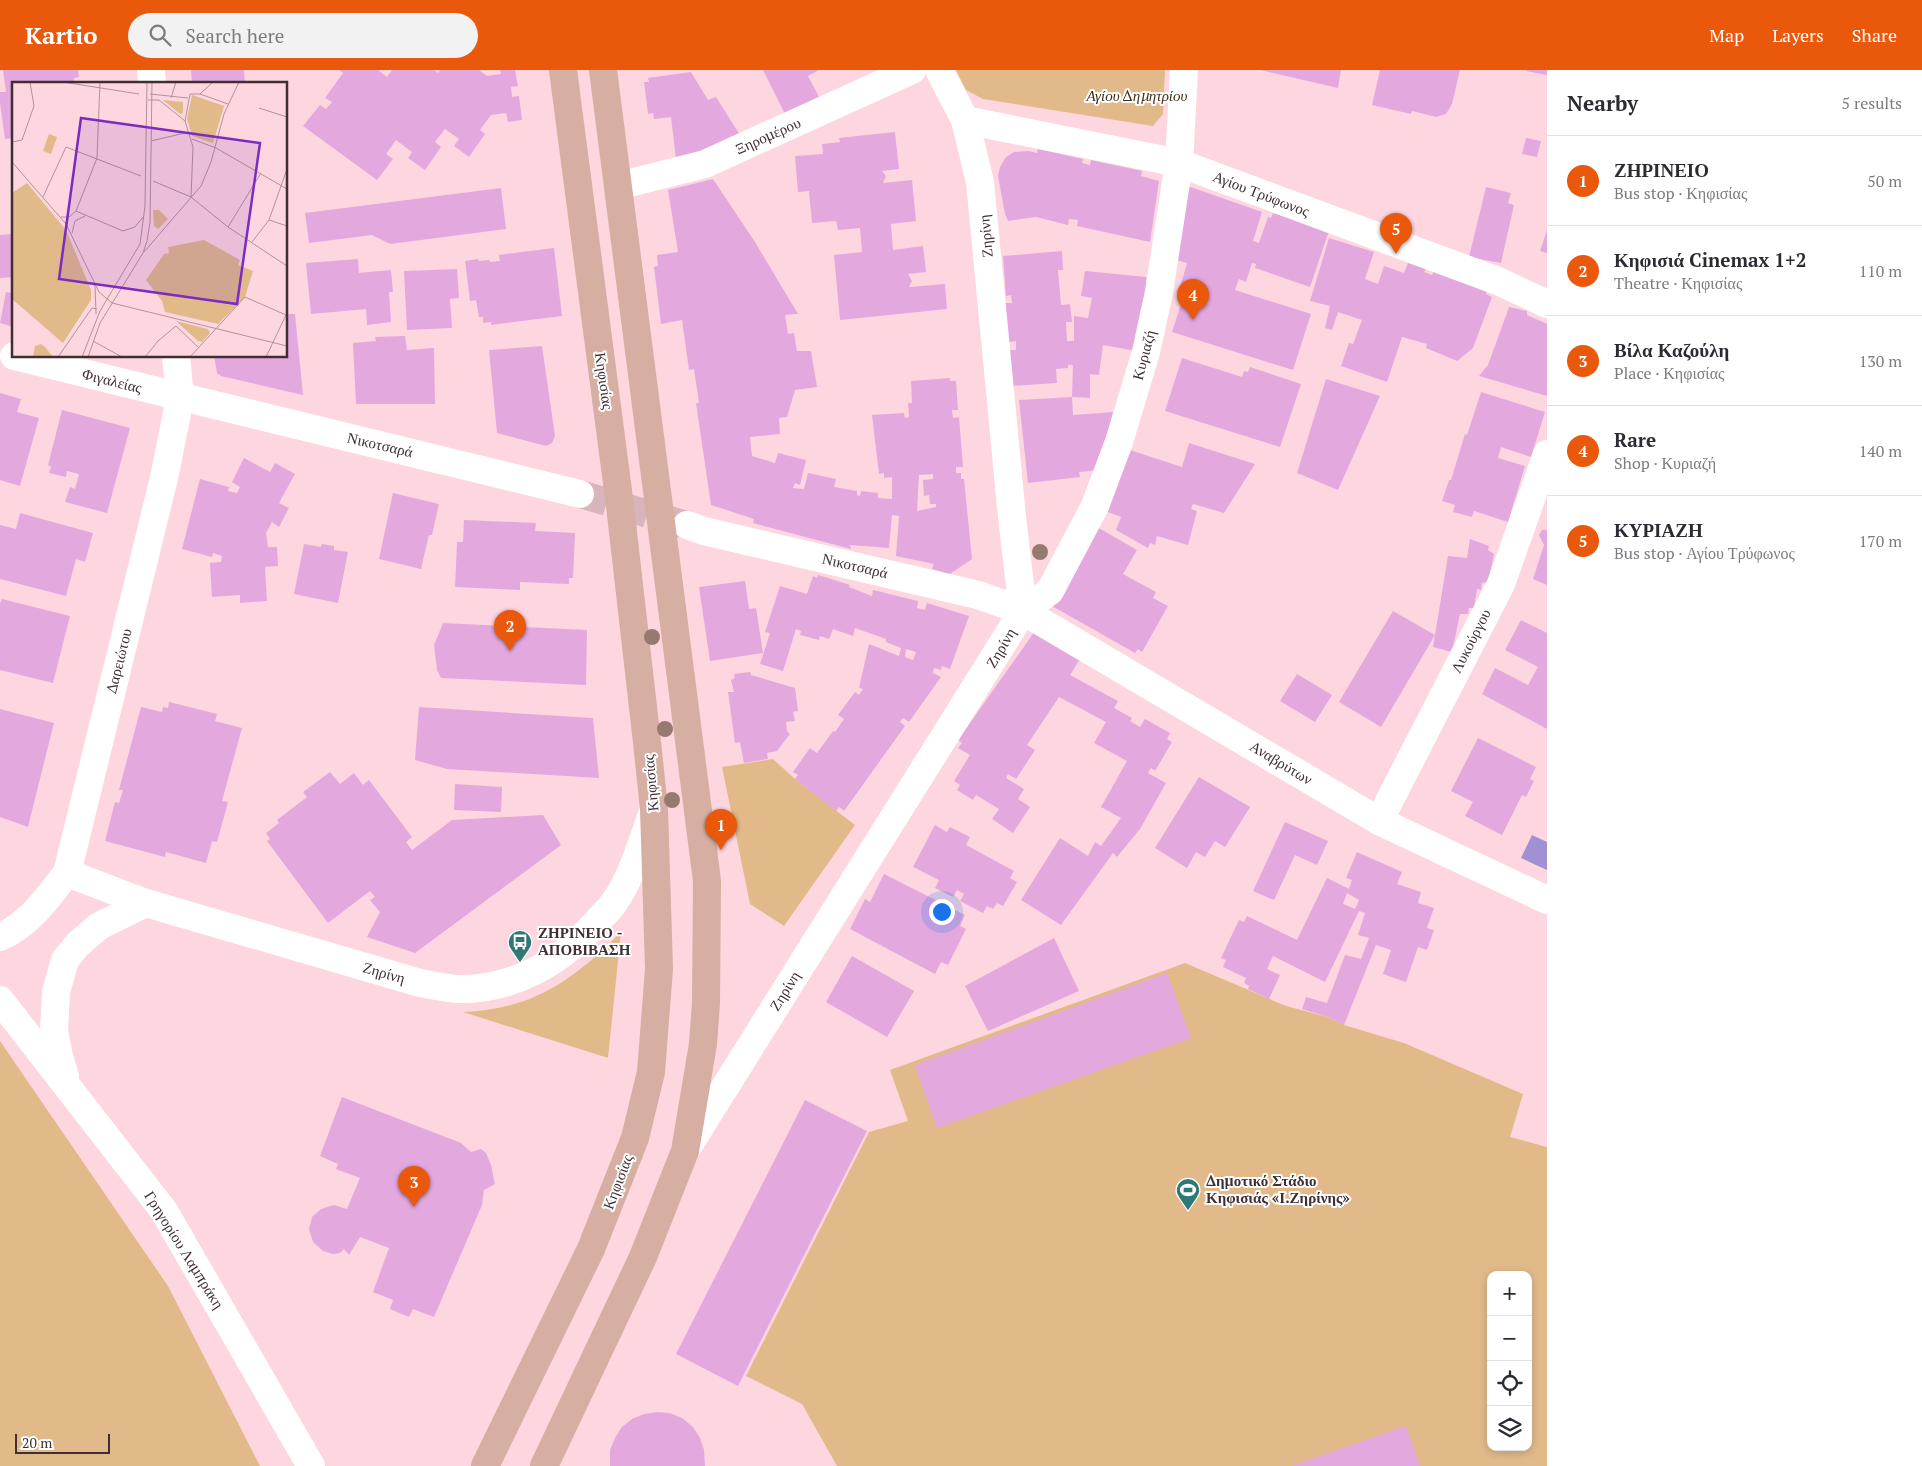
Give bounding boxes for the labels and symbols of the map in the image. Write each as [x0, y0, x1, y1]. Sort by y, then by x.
inset map [12, 82, 288, 358]
park label: Αγίου Δημητρίου [1086, 85, 1188, 105]
street label: Ξηρομέρου [732, 112, 804, 158]
street label: Αγίου Τρύφωνος [1210, 165, 1313, 221]
pin: 5 [1380, 213, 1412, 254]
street label: Ζηρίνη [973, 214, 997, 258]
pin: 4 [1177, 279, 1209, 320]
street label: Κυριαζή [1127, 327, 1159, 382]
street label: Κηφισίας [591, 351, 619, 411]
street label: Φιγαλείας [80, 363, 144, 397]
street label: Νικοτσαρά [345, 427, 415, 461]
street label: Νικοτσαρά [820, 548, 890, 582]
street label: Λυκούργου [1445, 605, 1495, 676]
pin: 2 [494, 610, 526, 651]
street label: Ζηρίνη [980, 624, 1020, 671]
street label: Δαρειώτου [100, 626, 136, 695]
street label: Αναβρύτων [1247, 736, 1317, 789]
street label: Κηφισίας [638, 754, 662, 812]
pin: 1 [705, 809, 737, 850]
your location [929, 899, 955, 925]
place label: ΖΗΡΙΝΕΙΟ - ΑΠΟΒΙΒΑΣΗ [538, 922, 631, 959]
bus stop icon: ΖΗΡΙΝΕΙΟ - ΑΠΟΒΙΒΑΣΗ [507, 929, 533, 963]
street label: Ζηρίνη [361, 956, 408, 988]
street label: Ζηρίνη [764, 967, 804, 1014]
street label: Κηφισίας [597, 1151, 637, 1212]
pin: 3 [398, 1166, 430, 1207]
place label: Δημοτικό Στάδιο Κηφισιάς «Ι.Ζηρίνης» [1206, 1170, 1350, 1207]
sports icon: Δημοτικό Στάδιο Κηφισιάς «Ι.Ζηρίνης» [1175, 1177, 1201, 1211]
street label: Γρηγορίου Λαμπράκη [140, 1187, 229, 1312]
scale bar [15, 1431, 110, 1454]

